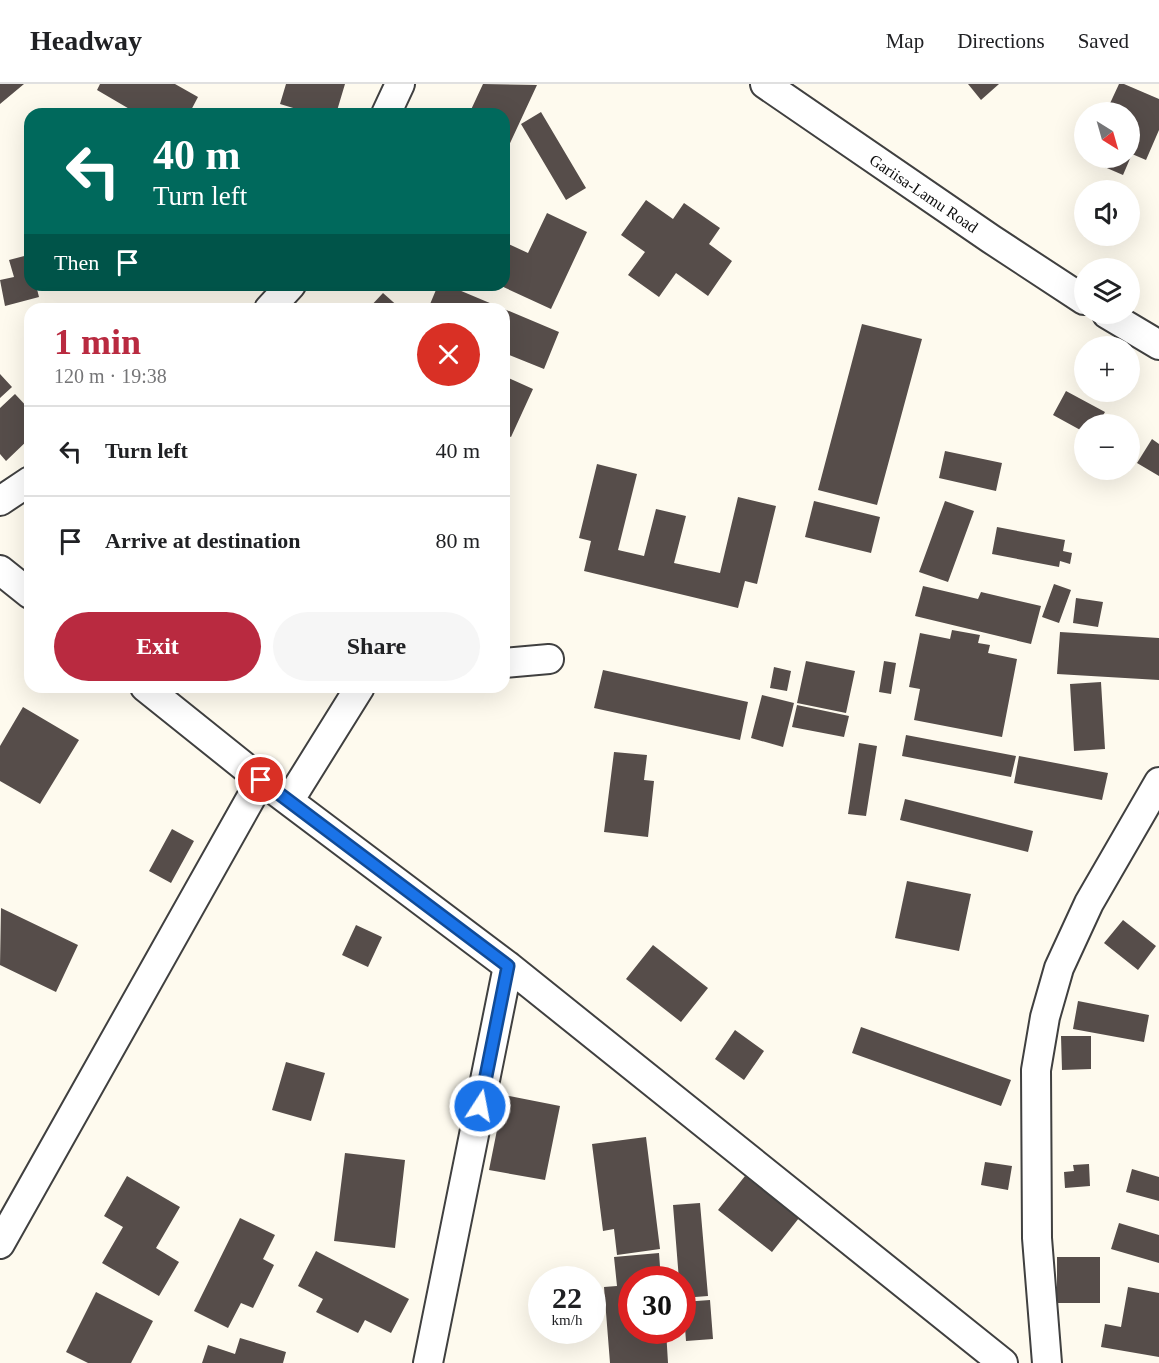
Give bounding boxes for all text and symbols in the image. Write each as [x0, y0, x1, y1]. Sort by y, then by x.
text: Headway [30, 25, 142, 56]
text: Map [886, 29, 924, 53]
text: Directions [957, 29, 1045, 53]
text: Saved [1078, 29, 1129, 53]
north arrow [1074, 102, 1140, 168]
map controls [1074, 102, 1140, 480]
icon: left [54, 132, 132, 210]
text: 40 m [153, 132, 241, 178]
street label: Gariisa-Lamu Road [866, 151, 981, 236]
button: sound [1074, 180, 1140, 246]
text: Turn left [153, 181, 247, 211]
icon: arrive [111, 246, 144, 279]
text: Then [54, 250, 99, 275]
button: layers [1074, 258, 1140, 324]
text: 1 min [54, 322, 141, 362]
button: close [417, 323, 480, 386]
button: + [1074, 336, 1140, 402]
text: 120 m · 19:38 [54, 365, 167, 387]
button: − [1074, 414, 1140, 480]
icon: left [54, 435, 87, 468]
text: Turn left [105, 438, 188, 463]
text: 40 m [435, 438, 480, 463]
icon: arrive [54, 525, 87, 558]
text: Arrive at destination [105, 528, 301, 553]
text: 80 m [435, 528, 480, 553]
button: Exit [54, 612, 261, 681]
button: Share [273, 612, 480, 681]
pin [235, 754, 286, 805]
icon: arrive [244, 763, 277, 796]
position arrow [448, 1074, 512, 1138]
speed limit sign: 30 [618, 1266, 696, 1344]
text: 22 [552, 1281, 582, 1314]
text: km/h [552, 1312, 582, 1328]

